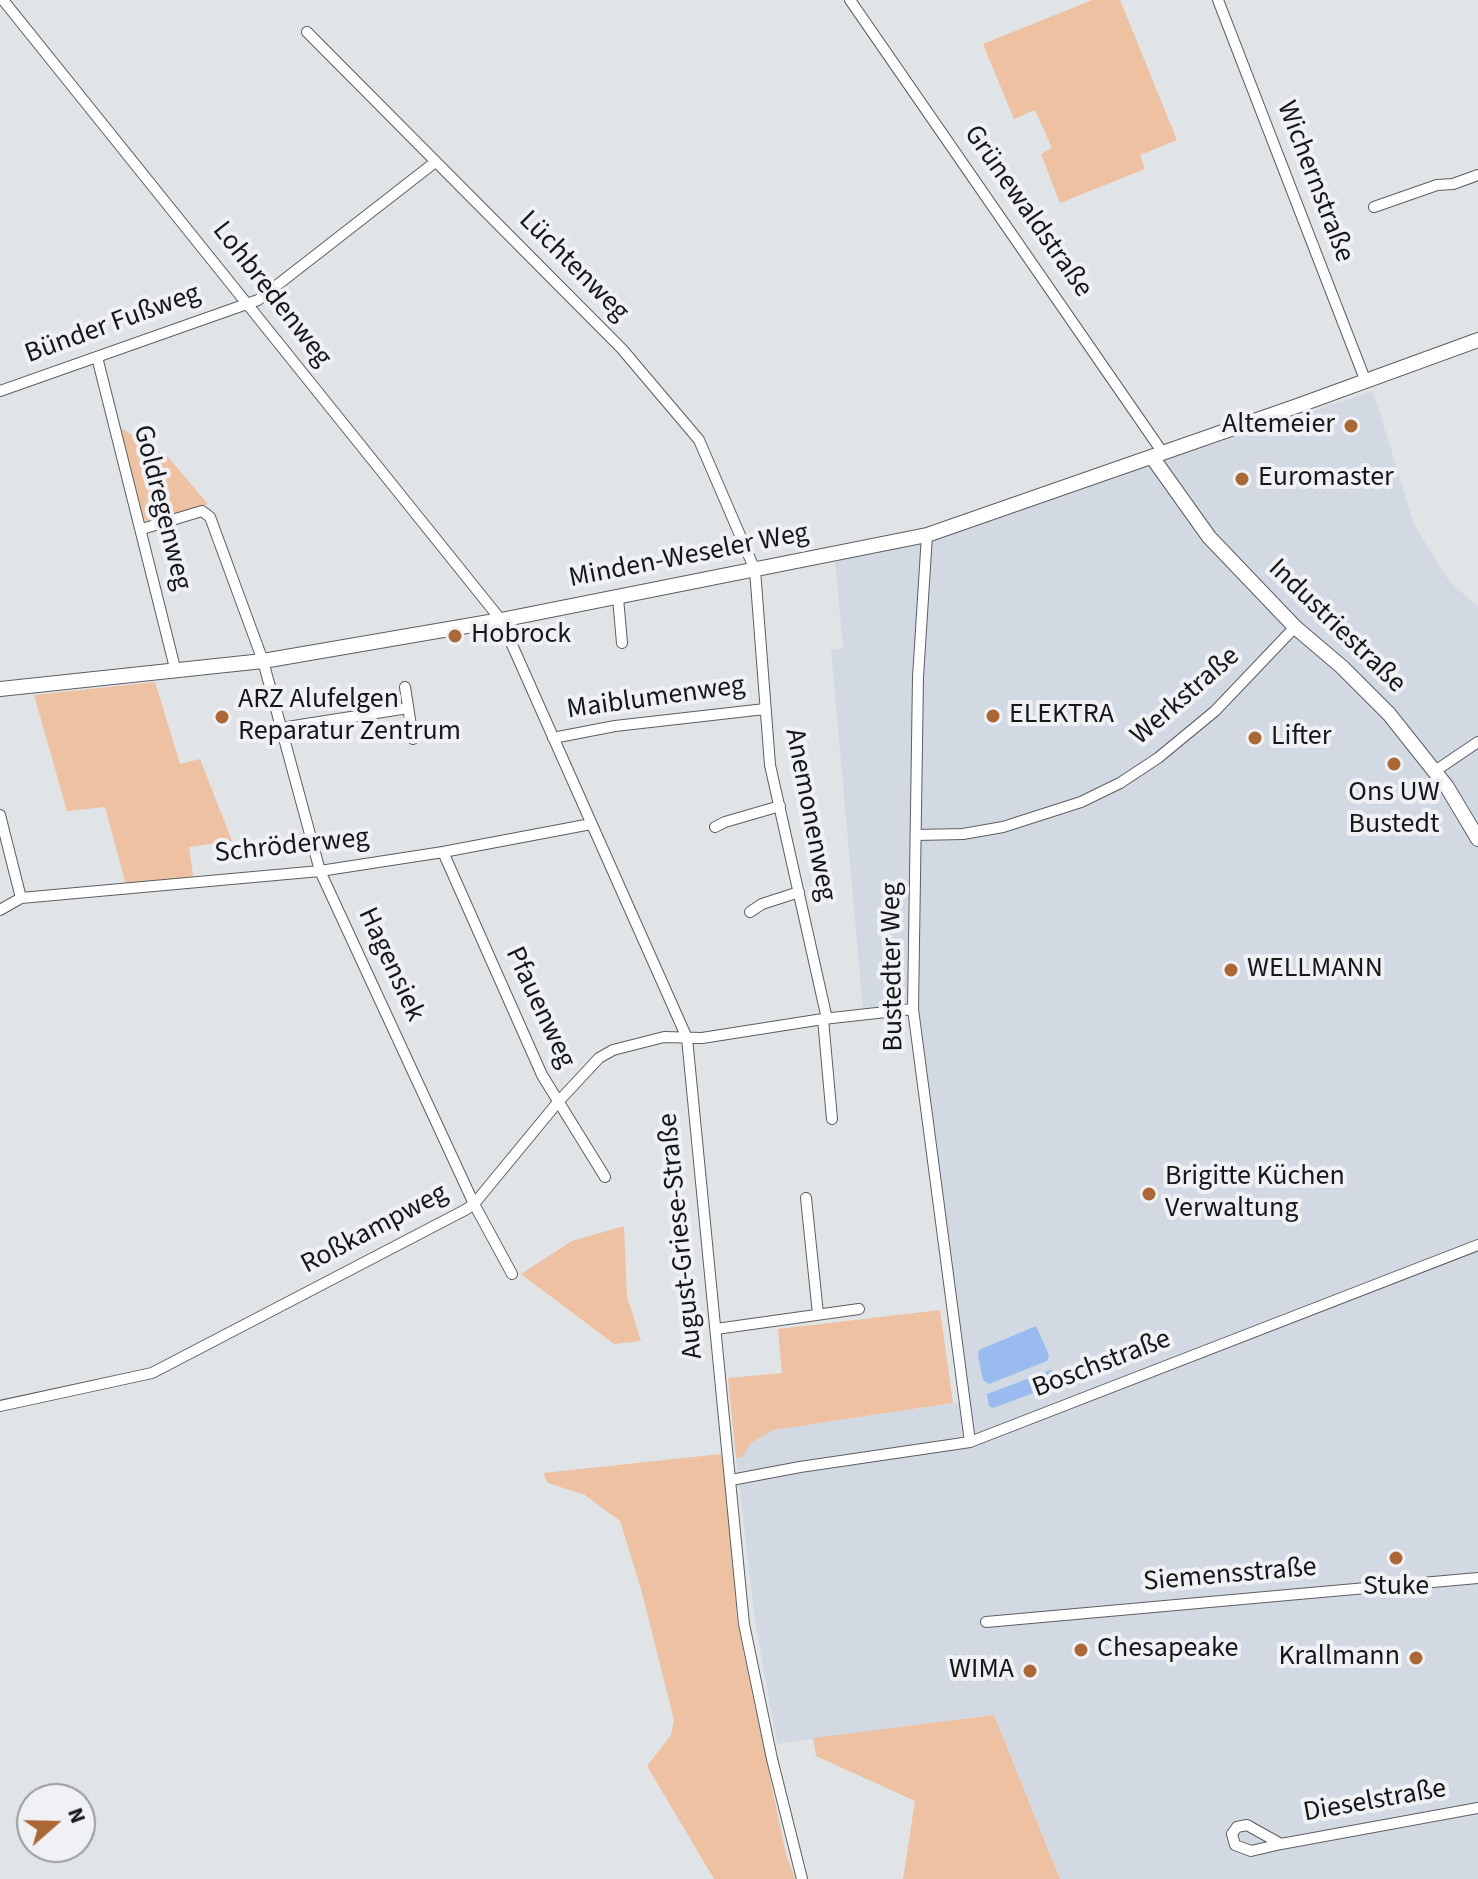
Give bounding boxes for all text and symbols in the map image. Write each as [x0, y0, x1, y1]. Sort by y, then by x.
street label: Wichernstraße [1268, 97, 1360, 267]
street label: Grünewaldstraße [955, 120, 1099, 304]
street label: Lüchtenweg [511, 205, 635, 329]
street label: Lohbredenweg [204, 216, 338, 374]
street label: Bünder Fußweg [21, 278, 205, 372]
place label: Altemeier [1222, 409, 1335, 443]
marker: Altemeier [1342, 417, 1360, 435]
street label: Goldregenweg [124, 422, 198, 594]
place label: Euromaster [1258, 462, 1394, 496]
marker: Euromaster [1233, 470, 1251, 488]
street label: Minden-Weseler Weg [566, 517, 812, 597]
street label: Industriestraße [1260, 553, 1412, 701]
place label: Hobrock [471, 619, 571, 653]
marker: Hobrock [446, 627, 464, 645]
street label: Werkstraße [1125, 641, 1247, 753]
street label: Maiblumenweg [565, 670, 747, 728]
place label: ARZ Alufelgen Reparatur Zentrum [238, 684, 461, 750]
place label: ELEKTRA [1009, 699, 1114, 733]
marker: ELEKTRA [984, 707, 1002, 725]
marker: ARZ Alufelgen Reparatur Zentrum [213, 708, 231, 726]
place label: Lifter [1271, 721, 1331, 755]
street label: Anemonenweg [776, 726, 842, 904]
marker: Lifter [1246, 729, 1264, 747]
marker: Ons UW Bustedt [1385, 755, 1403, 773]
place label: Ons UW Bustedt [1348, 777, 1440, 843]
street label: Schröderweg [213, 822, 371, 872]
street label: Bustedter Weg [876, 882, 912, 1052]
street label: Hagensiek [349, 903, 431, 1027]
street label: Pfauenweg [496, 942, 582, 1074]
place label: WELLMANN [1247, 953, 1383, 987]
marker: WELLMANN [1222, 961, 1240, 979]
street label: August-Griese-Straße [652, 1111, 712, 1361]
place label: Brigitte Küchen Verwaltung [1165, 1161, 1345, 1227]
street label: Roßkampweg [296, 1177, 454, 1283]
marker: Brigitte Küchen Verwaltung [1140, 1185, 1158, 1203]
street label: Boschstraße [1028, 1323, 1176, 1407]
marker: Stuke [1387, 1549, 1405, 1567]
street label: Siemensstraße [1142, 1552, 1318, 1600]
place label: Stuke [1363, 1571, 1429, 1605]
place label: Chesapeake [1097, 1633, 1238, 1667]
marker: Chesapeake [1072, 1641, 1090, 1659]
place label: Krallmann [1278, 1641, 1400, 1675]
marker: Krallmann [1407, 1649, 1425, 1667]
place label: WIMA [949, 1654, 1014, 1688]
marker: WIMA [1021, 1662, 1039, 1680]
street label: Dieselstraße [1301, 1773, 1449, 1831]
north arrow [16, 1783, 96, 1863]
text: N [59, 1803, 94, 1828]

